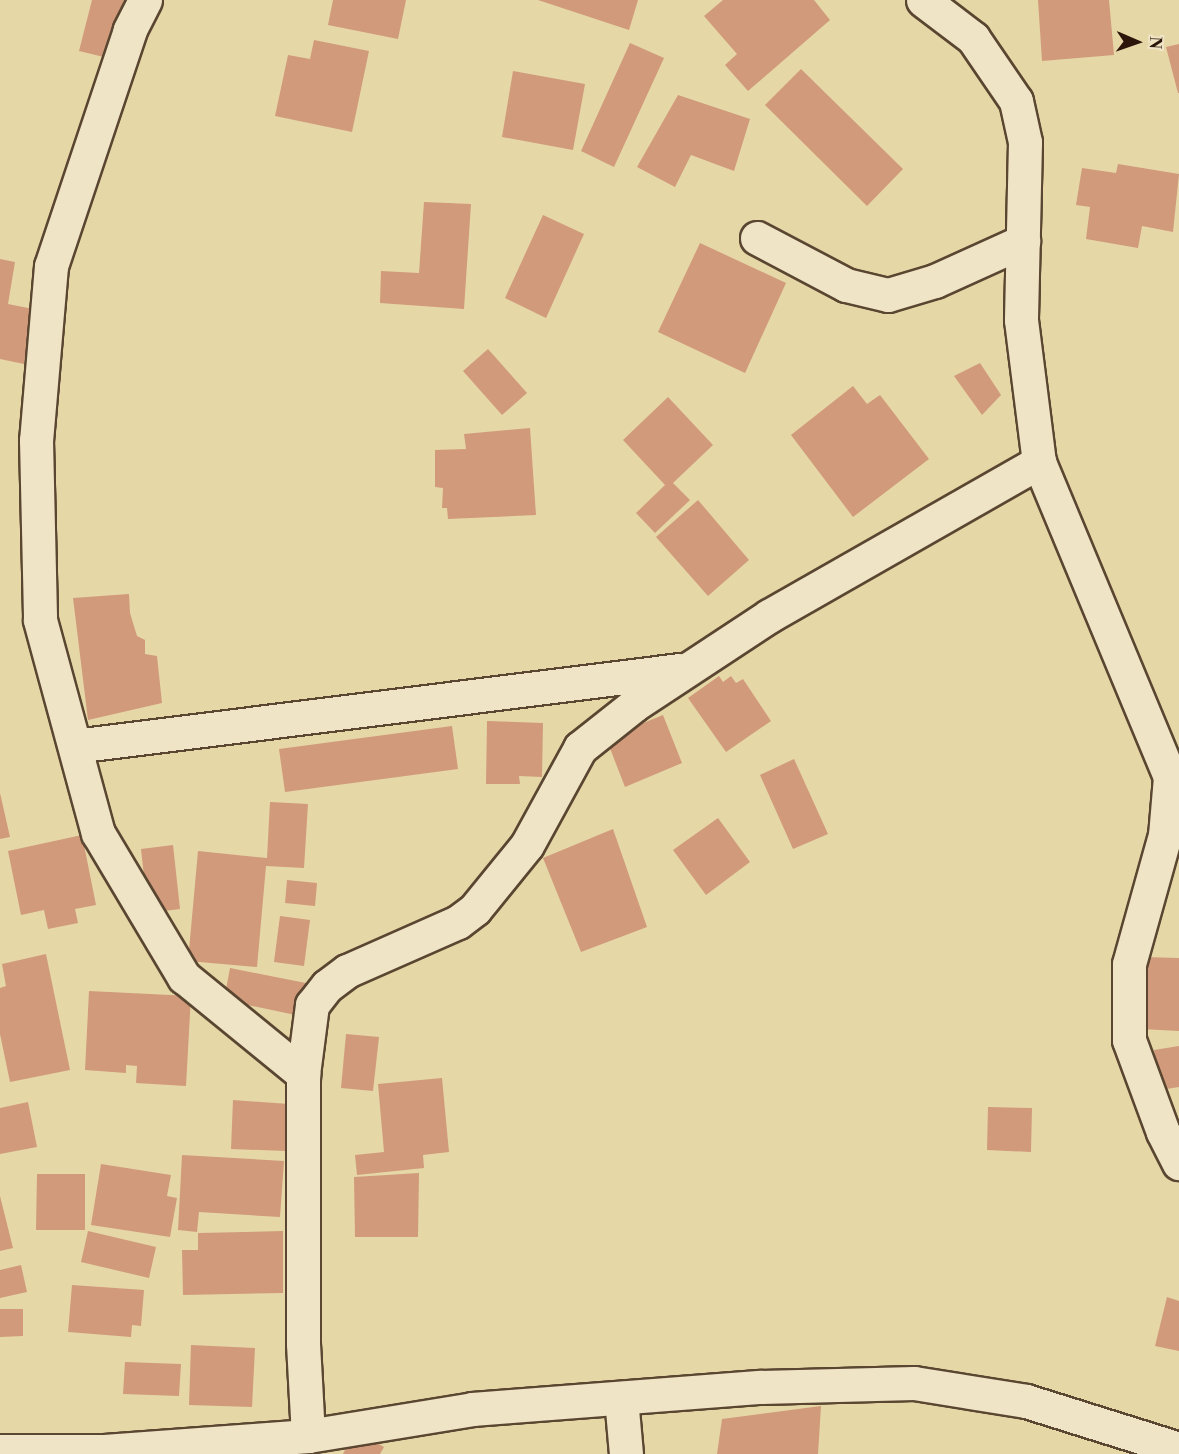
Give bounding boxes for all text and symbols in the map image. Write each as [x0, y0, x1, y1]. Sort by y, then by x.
north arrow [1107, 12, 1167, 72]
text: N [1145, 36, 1165, 49]

